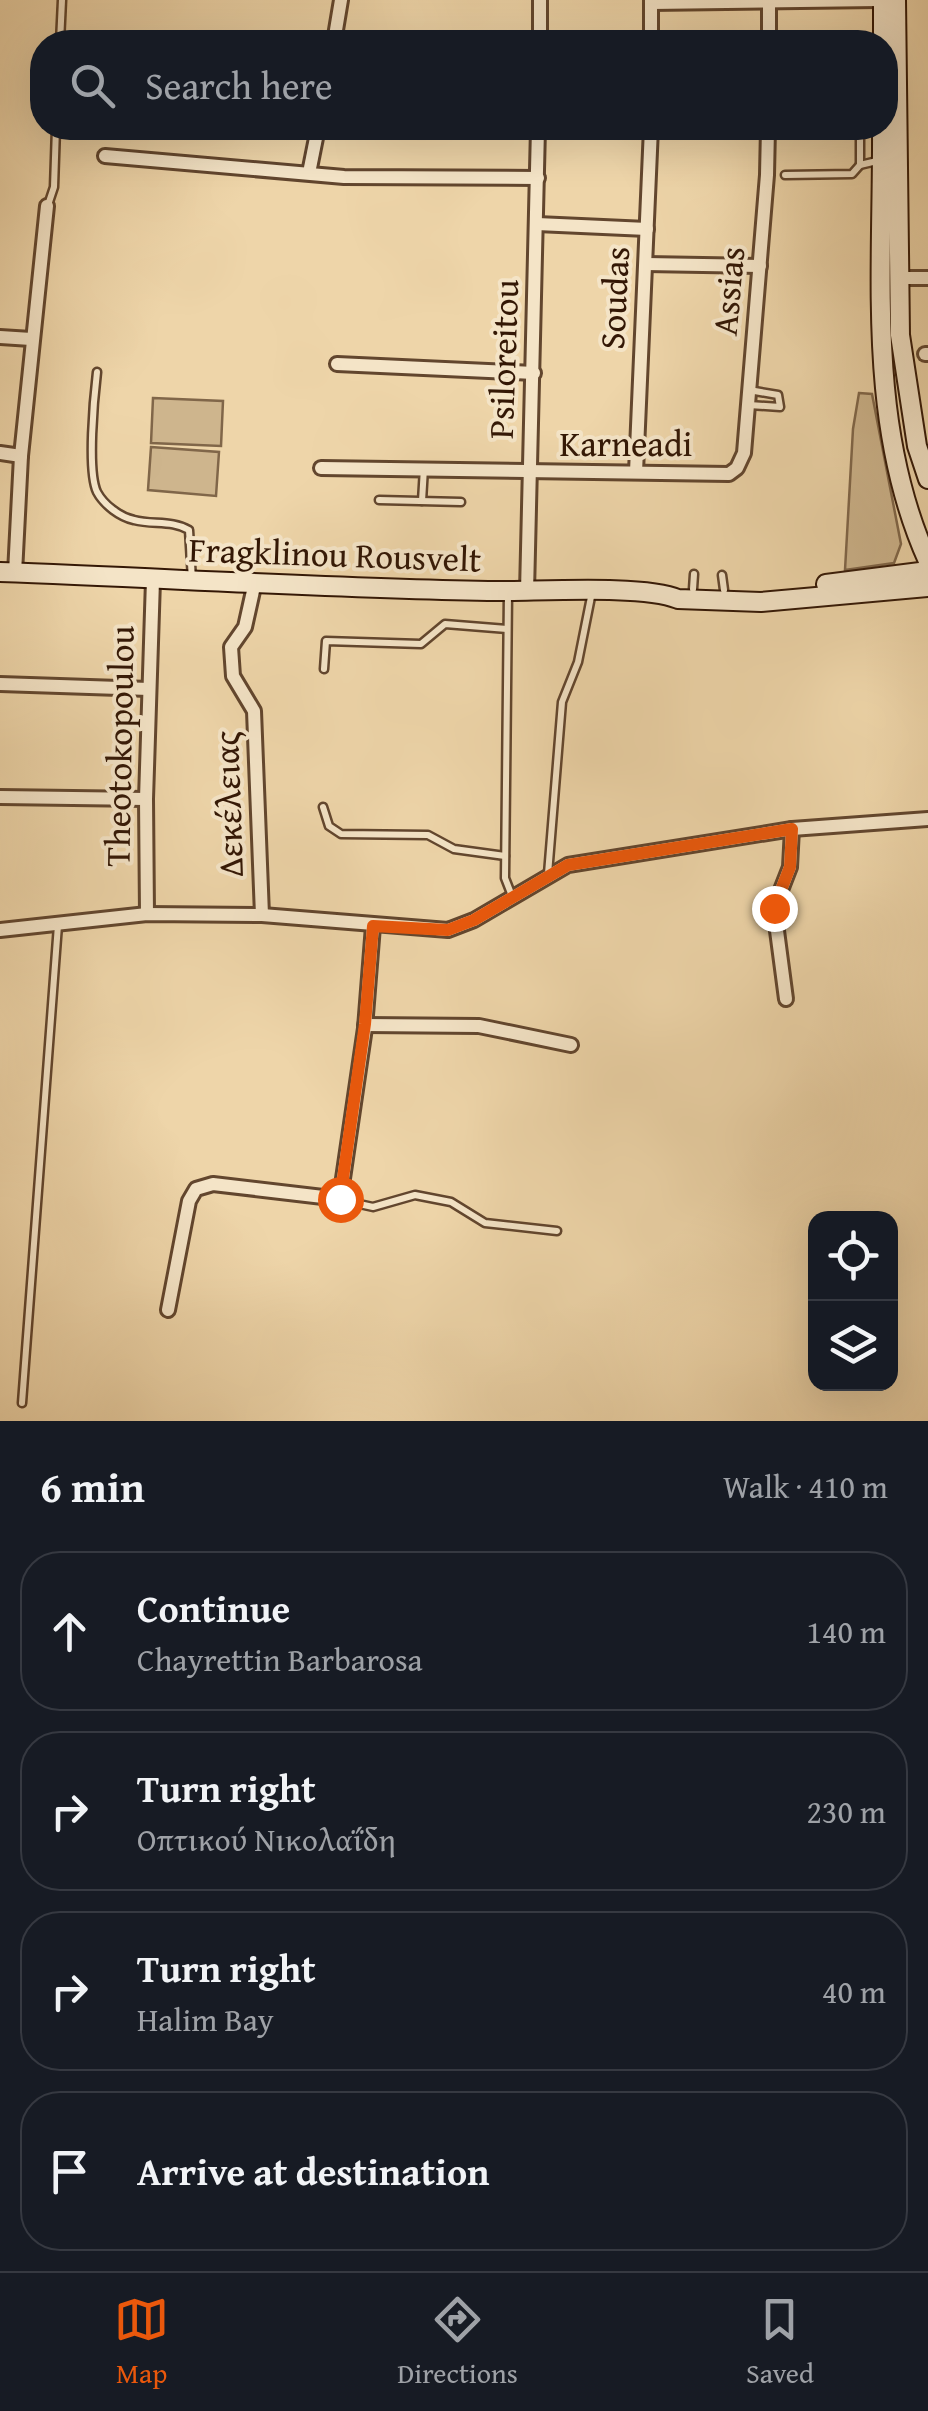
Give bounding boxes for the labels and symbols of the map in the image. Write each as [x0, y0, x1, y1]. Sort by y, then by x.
street label: Assias [699, 244, 757, 338]
street label: Soudas [586, 245, 642, 351]
street label: Psiloreitou [475, 278, 531, 440]
street label: Karneadi [560, 418, 692, 469]
street label: Fragklinou Rousvelt [188, 523, 482, 585]
street label: Theotokopoulou [91, 625, 147, 867]
street label: Δεκέλειας [200, 730, 256, 878]
route end [752, 886, 798, 932]
route start [318, 1177, 364, 1223]

